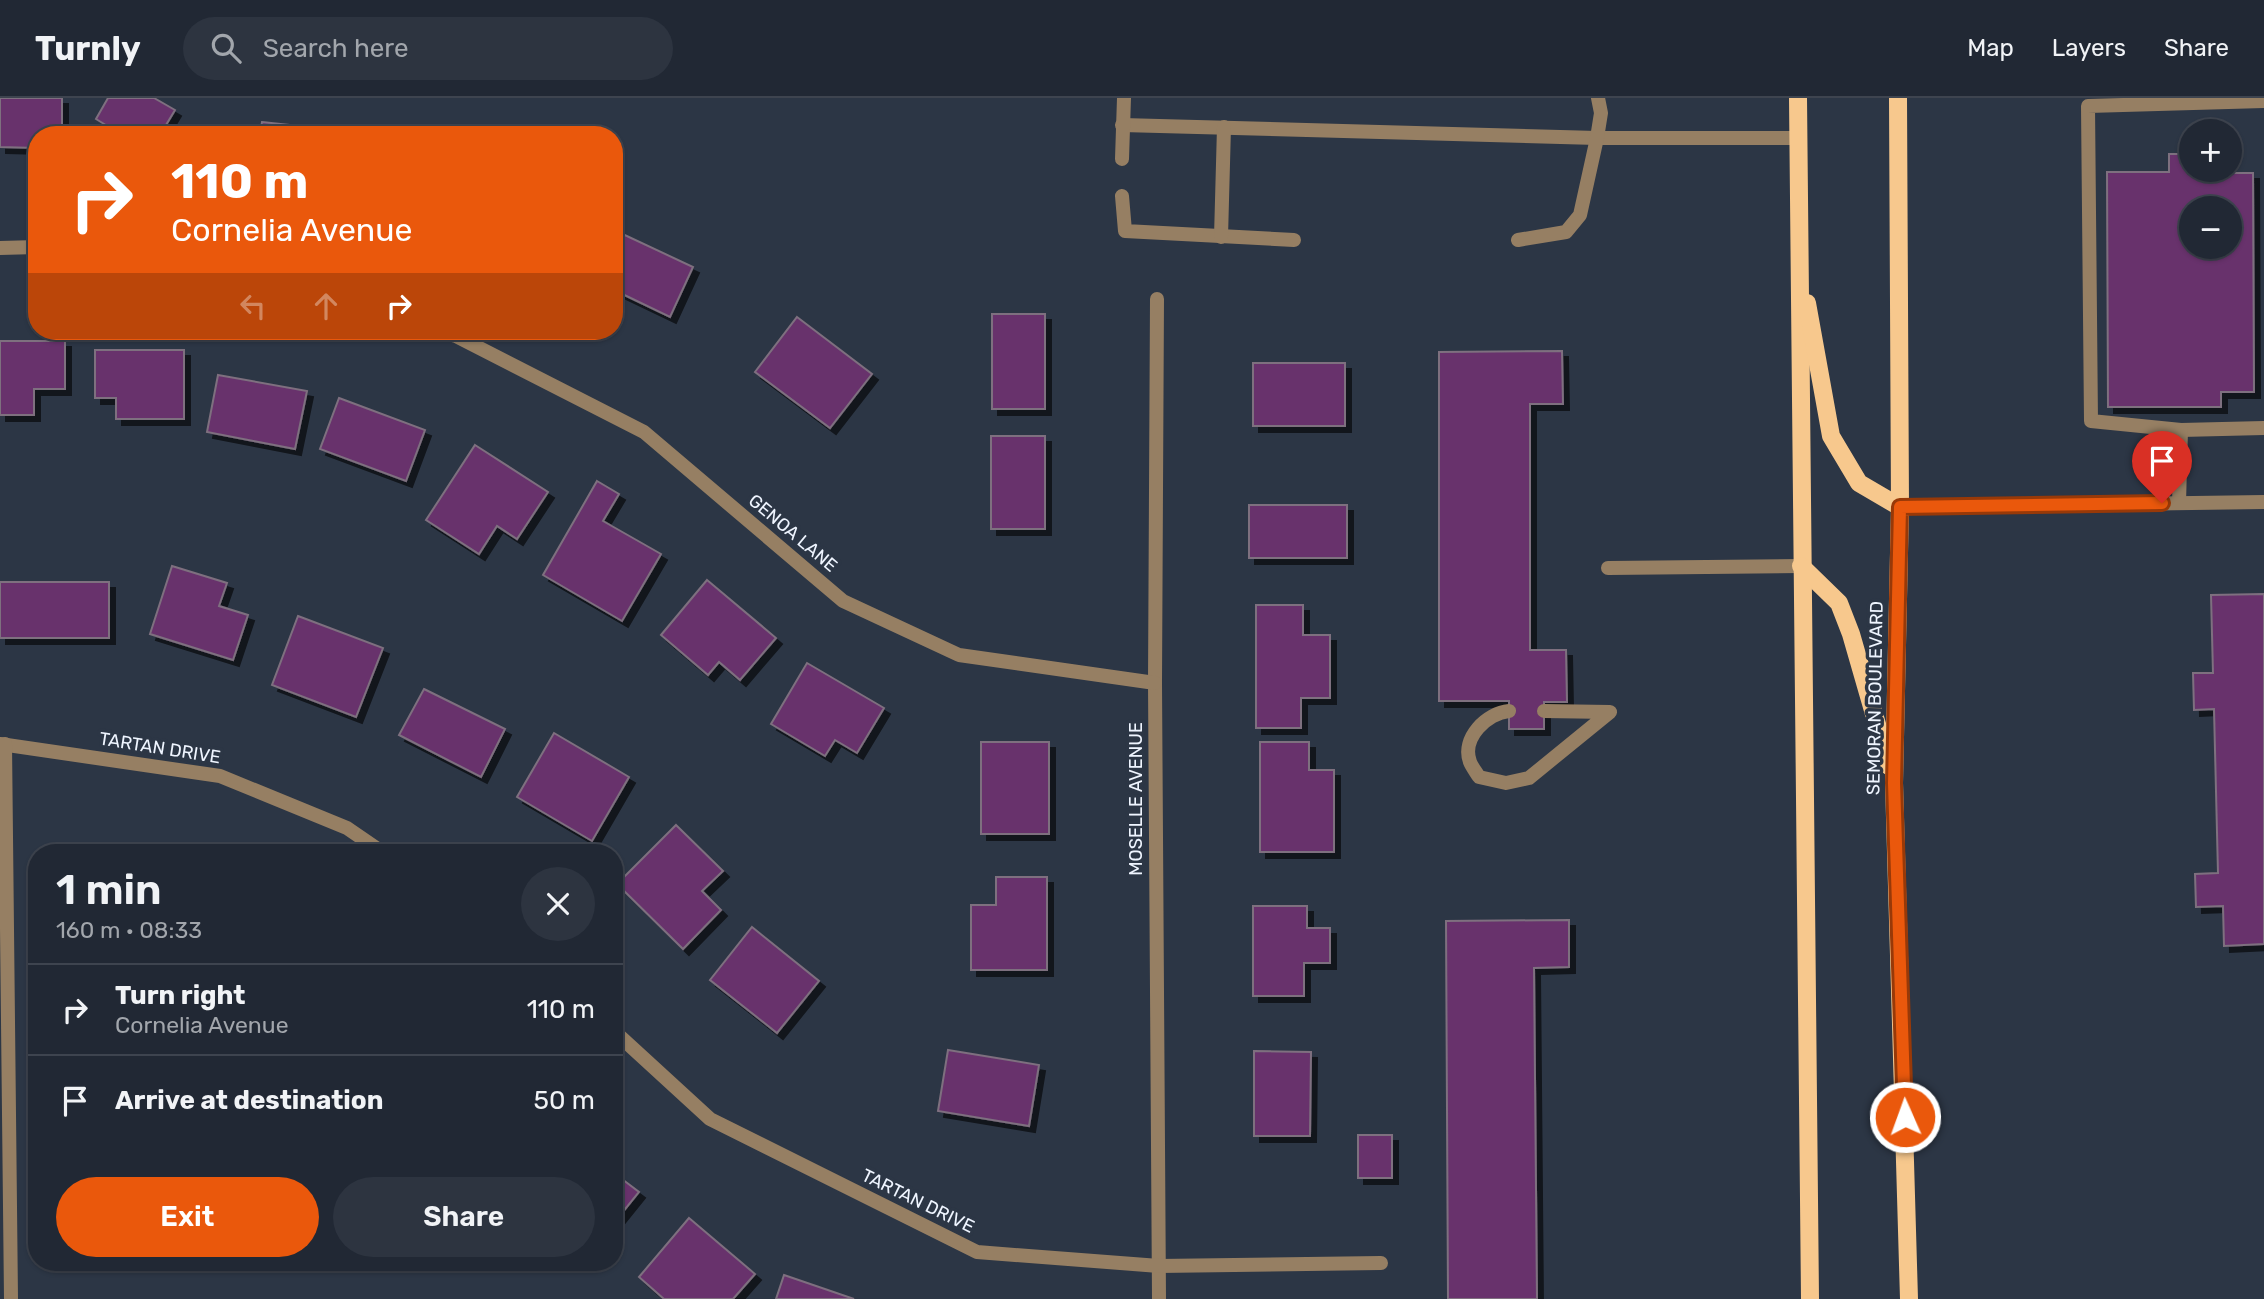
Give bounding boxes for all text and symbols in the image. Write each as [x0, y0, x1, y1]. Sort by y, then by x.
search box [183, 17, 673, 80]
text: Turnly [35, 29, 141, 68]
icon: search [207, 29, 245, 67]
text: Search here [263, 33, 409, 64]
text: Map [1967, 34, 2014, 62]
text: Layers [2052, 34, 2126, 62]
text: Share [2164, 34, 2229, 62]
map controls [2179, 119, 2242, 259]
button: + [2179, 119, 2242, 182]
text: 110 m [171, 152, 308, 210]
icon: right [56, 154, 147, 245]
button: − [2179, 196, 2242, 259]
text: Cornelia Avenue [171, 211, 412, 249]
icon: left [234, 287, 272, 325]
icon: ahead [307, 287, 345, 325]
icon: right [380, 287, 418, 325]
pin [2132, 431, 2192, 503]
icon: arrive [2143, 442, 2181, 480]
street label: GENOA LANE [744, 489, 842, 577]
street label: SEMORAN BOULEVARD [1862, 601, 1888, 795]
street label: MOSELLE AVENUE [1125, 722, 1147, 876]
street label: TARTAN DRIVE [98, 728, 222, 768]
text: 1 min [56, 865, 162, 915]
button: close [521, 867, 595, 941]
text: 160 m · 08:33 [56, 916, 202, 944]
text: Turn right [115, 980, 245, 1011]
icon: right [56, 991, 94, 1029]
text: 110 m [527, 994, 595, 1025]
text: Cornelia Avenue [115, 1011, 289, 1039]
position arrow [1868, 1080, 1942, 1154]
icon: arrive [56, 1082, 94, 1120]
text: Arrive at destination [115, 1085, 383, 1116]
text: 50 m [534, 1085, 595, 1116]
street label: TARTAN DRIVE [858, 1164, 978, 1238]
button: Exit [56, 1177, 319, 1257]
button: Share [333, 1177, 595, 1257]

